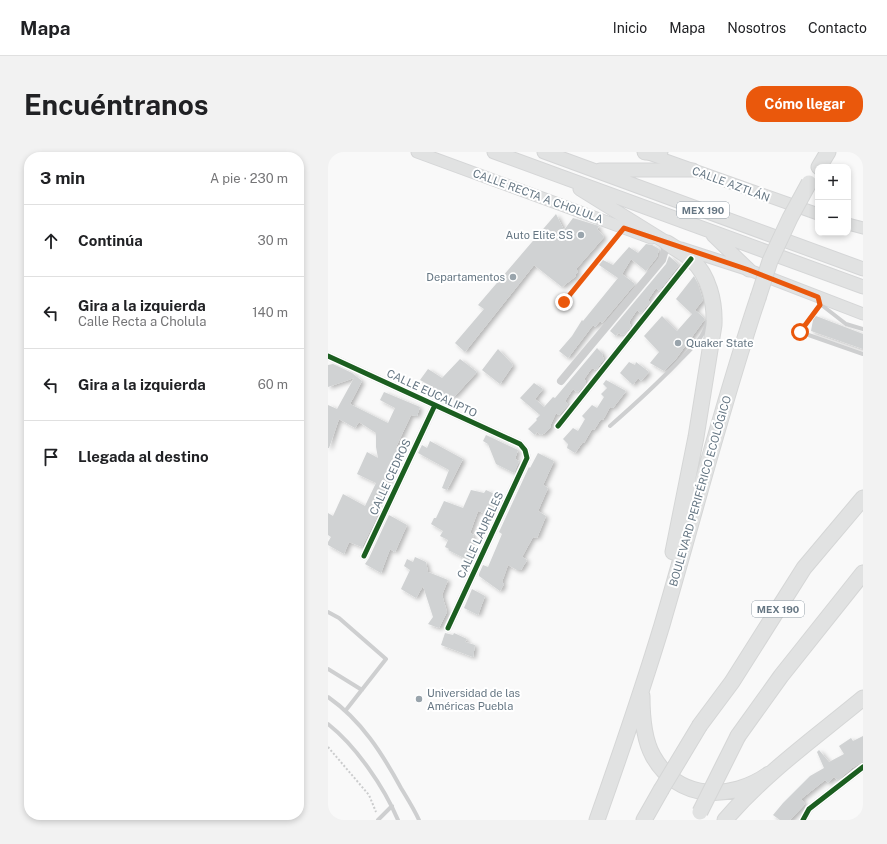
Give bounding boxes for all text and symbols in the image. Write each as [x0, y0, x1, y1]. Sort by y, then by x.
text: Mapa [20, 17, 70, 39]
text: Inicio [613, 20, 647, 36]
text: Mapa [669, 20, 705, 36]
text: Nosotros [727, 20, 786, 36]
text: Contacto [808, 20, 867, 36]
button: Cómo llegar [746, 86, 863, 122]
text: Encuéntranos [24, 88, 209, 121]
street label: CALLE AZTLÁN [691, 163, 772, 204]
map controls [815, 164, 851, 236]
button: + [815, 164, 851, 200]
street label: CALLE RECTA A CHOLULA [471, 167, 605, 225]
text: 3 min [40, 168, 85, 188]
text: A pie · 230 m [210, 171, 288, 186]
button: − [815, 200, 851, 236]
road number: MEX 190 [677, 202, 729, 218]
place label: Auto Elite SS [505, 229, 573, 241]
icon: ahead [40, 230, 62, 252]
marker: Auto Elite SS [576, 230, 586, 240]
text: Continúa [78, 232, 143, 249]
text: 30 m [258, 233, 288, 248]
place label: Departamentos [426, 271, 505, 283]
marker: Departamentos [508, 272, 518, 282]
route end [555, 293, 573, 311]
text: Gira a la izquierda [78, 297, 206, 314]
icon: left [40, 302, 62, 324]
text: 140 m [252, 305, 288, 320]
text: Calle Recta a Cholula [78, 314, 206, 329]
route start [791, 323, 809, 341]
place label: Quaker State [686, 337, 753, 349]
marker: Quaker State [673, 338, 683, 348]
street label: CALLE EUCALIPTO [385, 367, 479, 419]
icon: left [40, 374, 62, 396]
text: Gira a la izquierda [78, 376, 206, 393]
text: 60 m [258, 377, 288, 392]
street label: BOULEVARD PERIFÉRICO ECOLÓGICO [666, 394, 733, 588]
street label: CALLE CEDROS [367, 437, 413, 517]
icon: arrive [40, 446, 62, 468]
text: Llegada al destino [78, 448, 209, 465]
street label: CALLE LAURELES [455, 490, 505, 580]
road number: MEX 190 [752, 601, 804, 617]
place label: Universidad de las Américas Puebla [427, 687, 520, 712]
marker: Universidad de las Américas Puebla [414, 694, 424, 704]

